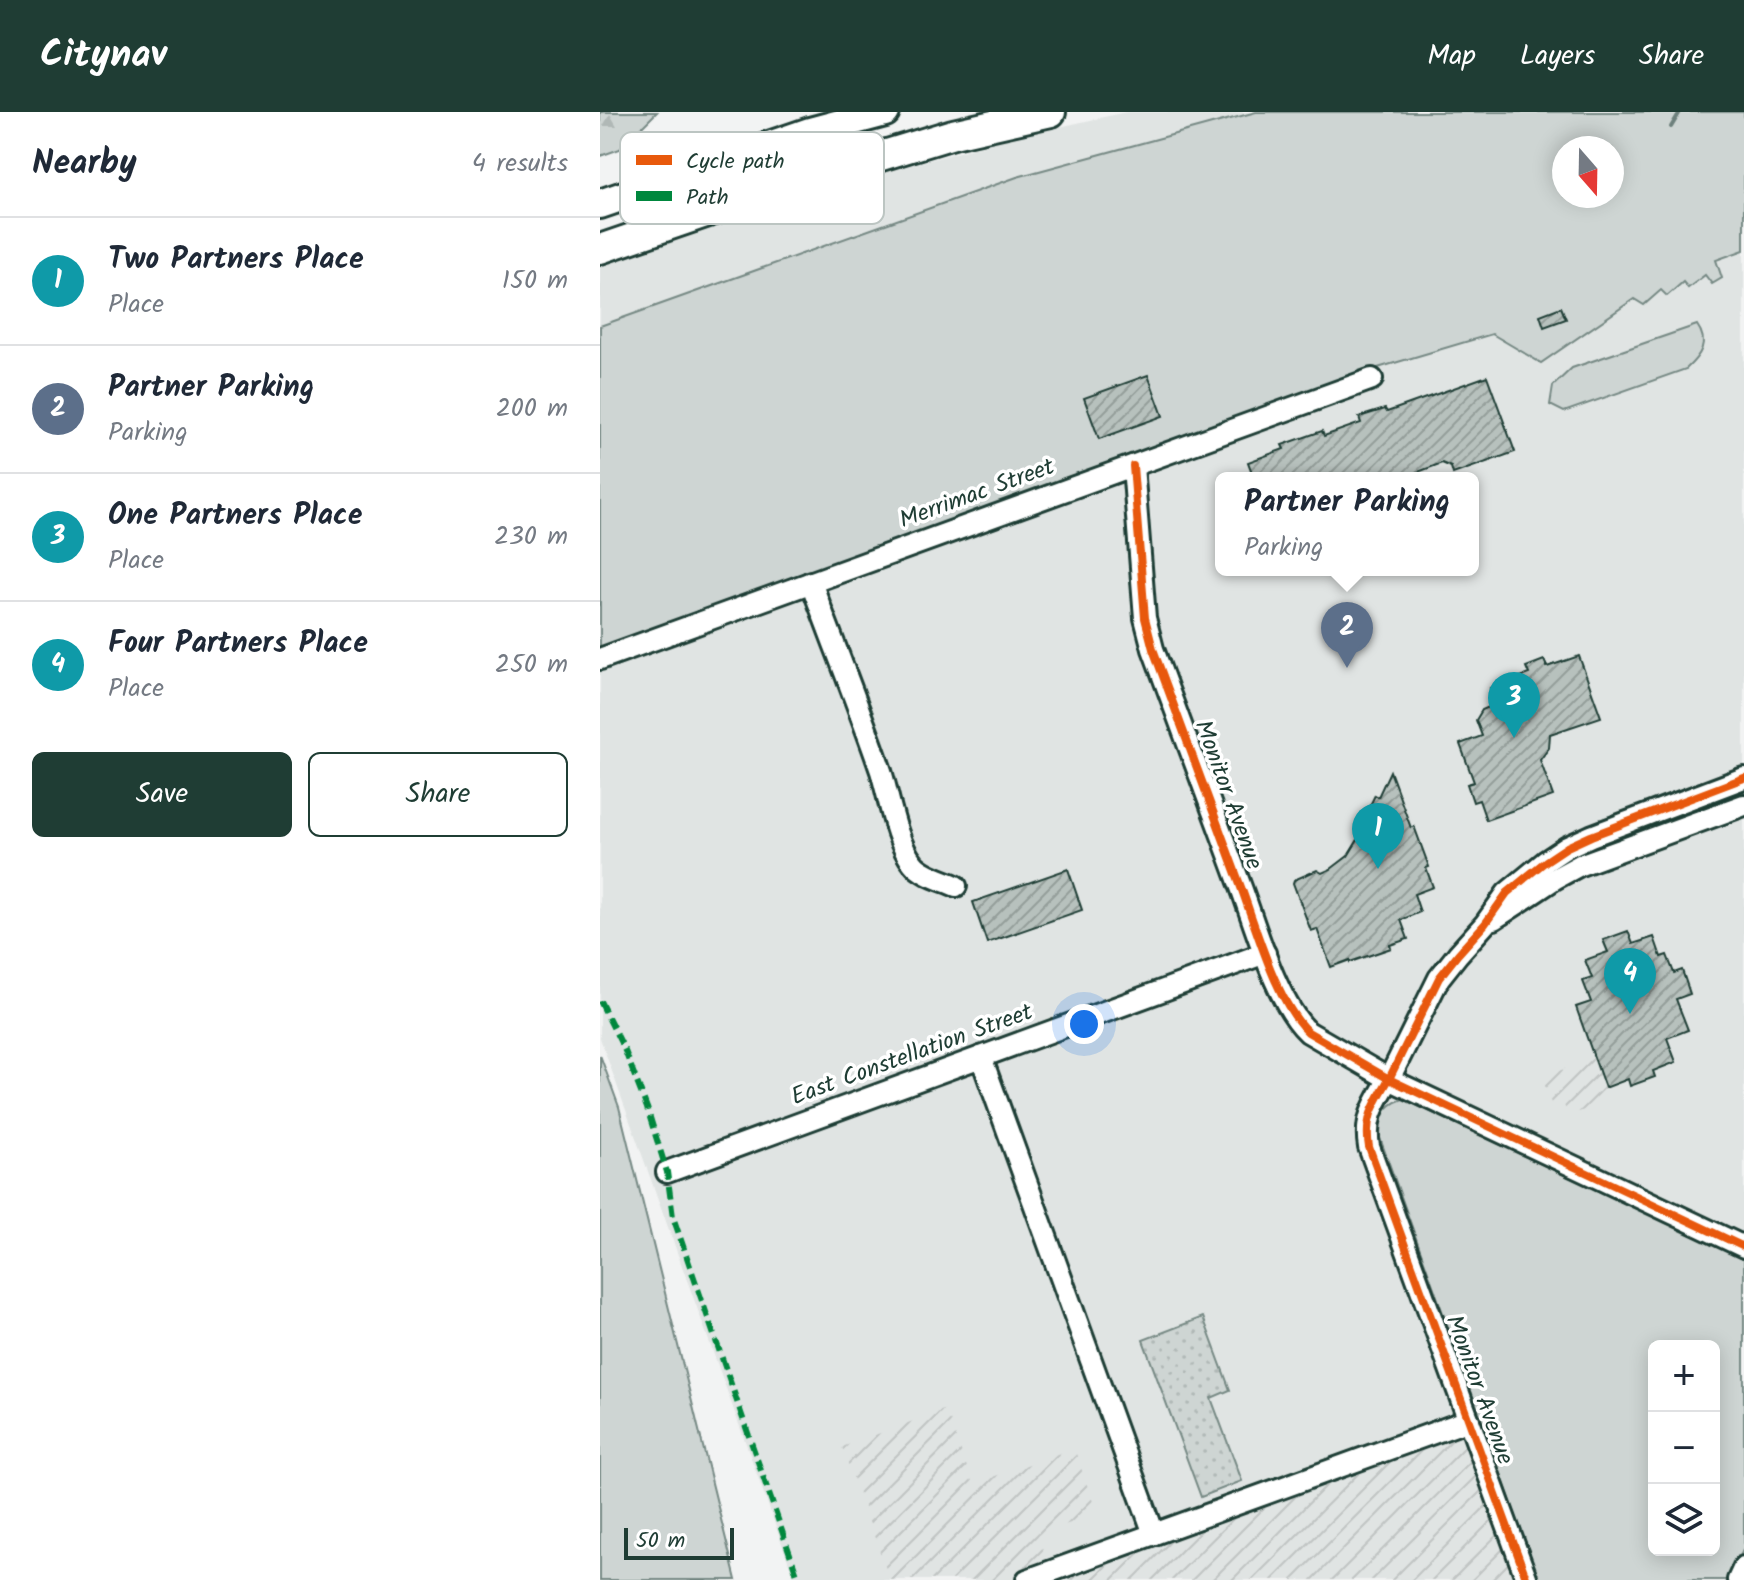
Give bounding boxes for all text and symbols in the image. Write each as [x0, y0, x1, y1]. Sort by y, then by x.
text: Citynav [40, 26, 167, 86]
text: Map [1427, 34, 1476, 79]
text: Layers [1520, 34, 1595, 79]
text: Share [1639, 34, 1704, 79]
legend [620, 132, 884, 224]
north arrow [1552, 136, 1624, 208]
text: Nearby [32, 137, 137, 191]
text: 4 results [472, 143, 568, 185]
text: Cycle path [686, 145, 785, 180]
text: Path [686, 181, 729, 216]
text: Two Partners Place [108, 236, 364, 284]
text: 1 [54, 260, 62, 302]
text: 150 m [502, 260, 568, 302]
text: Place [108, 284, 164, 326]
text: Partner Parking [108, 364, 314, 412]
text: 2 [50, 388, 66, 430]
text: 200 m [496, 388, 568, 430]
text: Parking [108, 412, 188, 454]
street label: Merrimac Street [894, 448, 1061, 540]
popup [1215, 472, 1479, 576]
text: Partner Parking [1244, 479, 1450, 527]
text: One Partners Place [108, 492, 362, 540]
text: 3 [51, 516, 65, 558]
text: 230 m [494, 516, 568, 558]
text: Parking [1244, 527, 1323, 569]
text: Place [108, 540, 164, 582]
pin: 2 [1321, 602, 1373, 668]
text: Four Partners Place [108, 620, 368, 668]
text: 4 [51, 644, 65, 686]
text: 250 m [495, 644, 568, 686]
text: Place [108, 668, 164, 710]
pin: 3 [1488, 672, 1540, 738]
street label: Monitor Avenue [1183, 715, 1273, 875]
button: Save [32, 752, 292, 837]
button: Share [308, 752, 568, 837]
pin: 1 [1352, 803, 1404, 869]
pin: 4 [1604, 948, 1656, 1014]
street label: East Constellation Street [786, 993, 1039, 1117]
your location [1064, 1004, 1104, 1044]
street label: Monitor Avenue [1434, 1310, 1524, 1470]
map controls [1648, 1340, 1720, 1556]
button: + [1648, 1340, 1720, 1412]
button: − [1648, 1412, 1720, 1484]
button: layers [1648, 1484, 1720, 1556]
scale bar [624, 1524, 734, 1560]
text: 50 m [636, 1524, 685, 1559]

